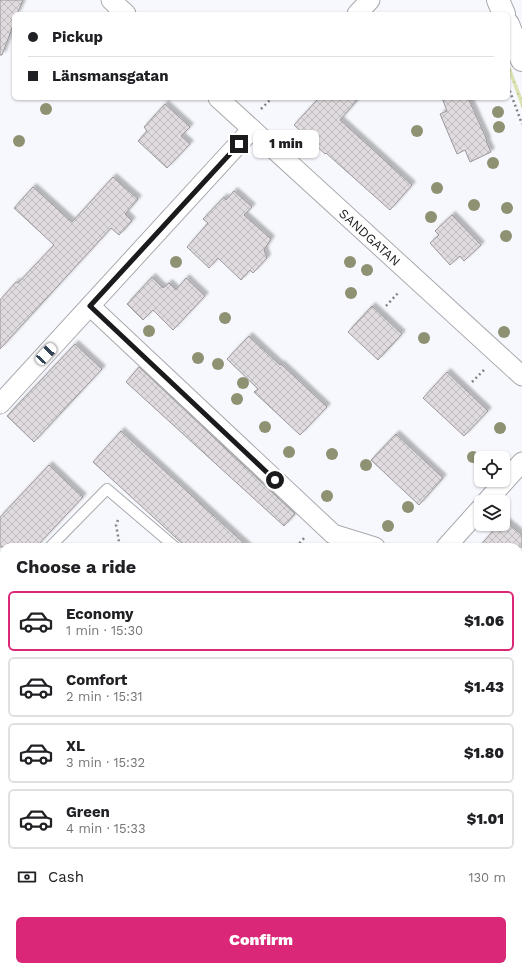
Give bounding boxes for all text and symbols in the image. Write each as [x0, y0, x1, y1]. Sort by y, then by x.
text: Pickup [52, 28, 103, 46]
text: Länsmansgatan [52, 67, 168, 85]
callout: 1 min [253, 130, 319, 158]
route end [230, 135, 248, 153]
text: 1 min [269, 136, 303, 151]
street label: SANDGATAN [336, 205, 404, 269]
car [33, 341, 59, 367]
map controls [474, 451, 510, 531]
button: locate [474, 451, 510, 487]
route start [266, 471, 284, 489]
button: layers [474, 495, 510, 531]
text: Choose a ride [16, 556, 136, 577]
icon: car [18, 603, 54, 639]
text: Economy [66, 605, 133, 623]
text: $1.06 [464, 612, 504, 630]
text: 1 min · 15:30 [66, 623, 143, 638]
icon: car [18, 669, 54, 705]
text: Comfort [66, 671, 127, 689]
text: $1.43 [464, 678, 504, 696]
text: 2 min · 15:31 [66, 689, 143, 704]
icon: car [18, 735, 54, 771]
text: XL [66, 737, 85, 755]
text: $1.80 [464, 744, 504, 762]
text: 3 min · 15:32 [66, 755, 145, 770]
icon: car [18, 801, 54, 837]
text: Green [66, 803, 110, 821]
text: $1.01 [467, 810, 504, 828]
text: 4 min · 15:33 [66, 821, 145, 836]
icon: cash [16, 866, 38, 888]
text: Cash [48, 868, 84, 886]
text: 130 m [468, 870, 506, 885]
button: Confirm [16, 917, 506, 963]

